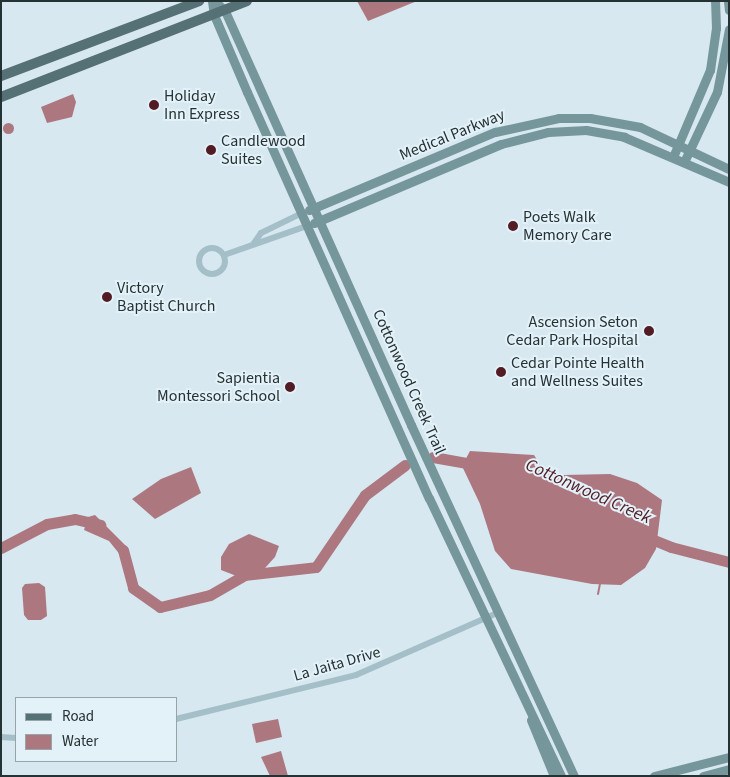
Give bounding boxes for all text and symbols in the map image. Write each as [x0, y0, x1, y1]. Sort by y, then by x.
place label: Holiday Inn Express [164, 86, 240, 124]
marker: Holiday Inn Express [148, 99, 160, 111]
street label: Medical Parkway [397, 105, 507, 165]
place label: Candlewood Suites [221, 131, 306, 169]
marker: Candlewood Suites [205, 144, 217, 156]
place label: Poets Walk Memory Care [523, 207, 612, 245]
marker: Poets Walk Memory Care [507, 220, 519, 232]
place label: Victory Baptist Church [117, 278, 215, 316]
marker: Victory Baptist Church [101, 291, 113, 303]
street label: Cottonwood Creek Trail [368, 307, 450, 457]
place label: Ascension Seton Cedar Park Hospital [506, 312, 638, 350]
marker: Ascension Seton Cedar Park Hospital [642, 324, 656, 338]
place label: Cedar Pointe Health and Wellness Suites [511, 353, 645, 391]
marker: Cedar Pointe Health and Wellness Suites [495, 366, 507, 378]
place label: Sapientia Montessori School [157, 368, 280, 406]
marker: Sapientia Montessori School [284, 381, 296, 393]
water label: Cottonwood Creek [522, 455, 654, 529]
street label: La Jaita Drive [291, 642, 383, 686]
legend [15, 697, 178, 762]
text: Road [62, 706, 94, 727]
text: Water [62, 731, 98, 752]

